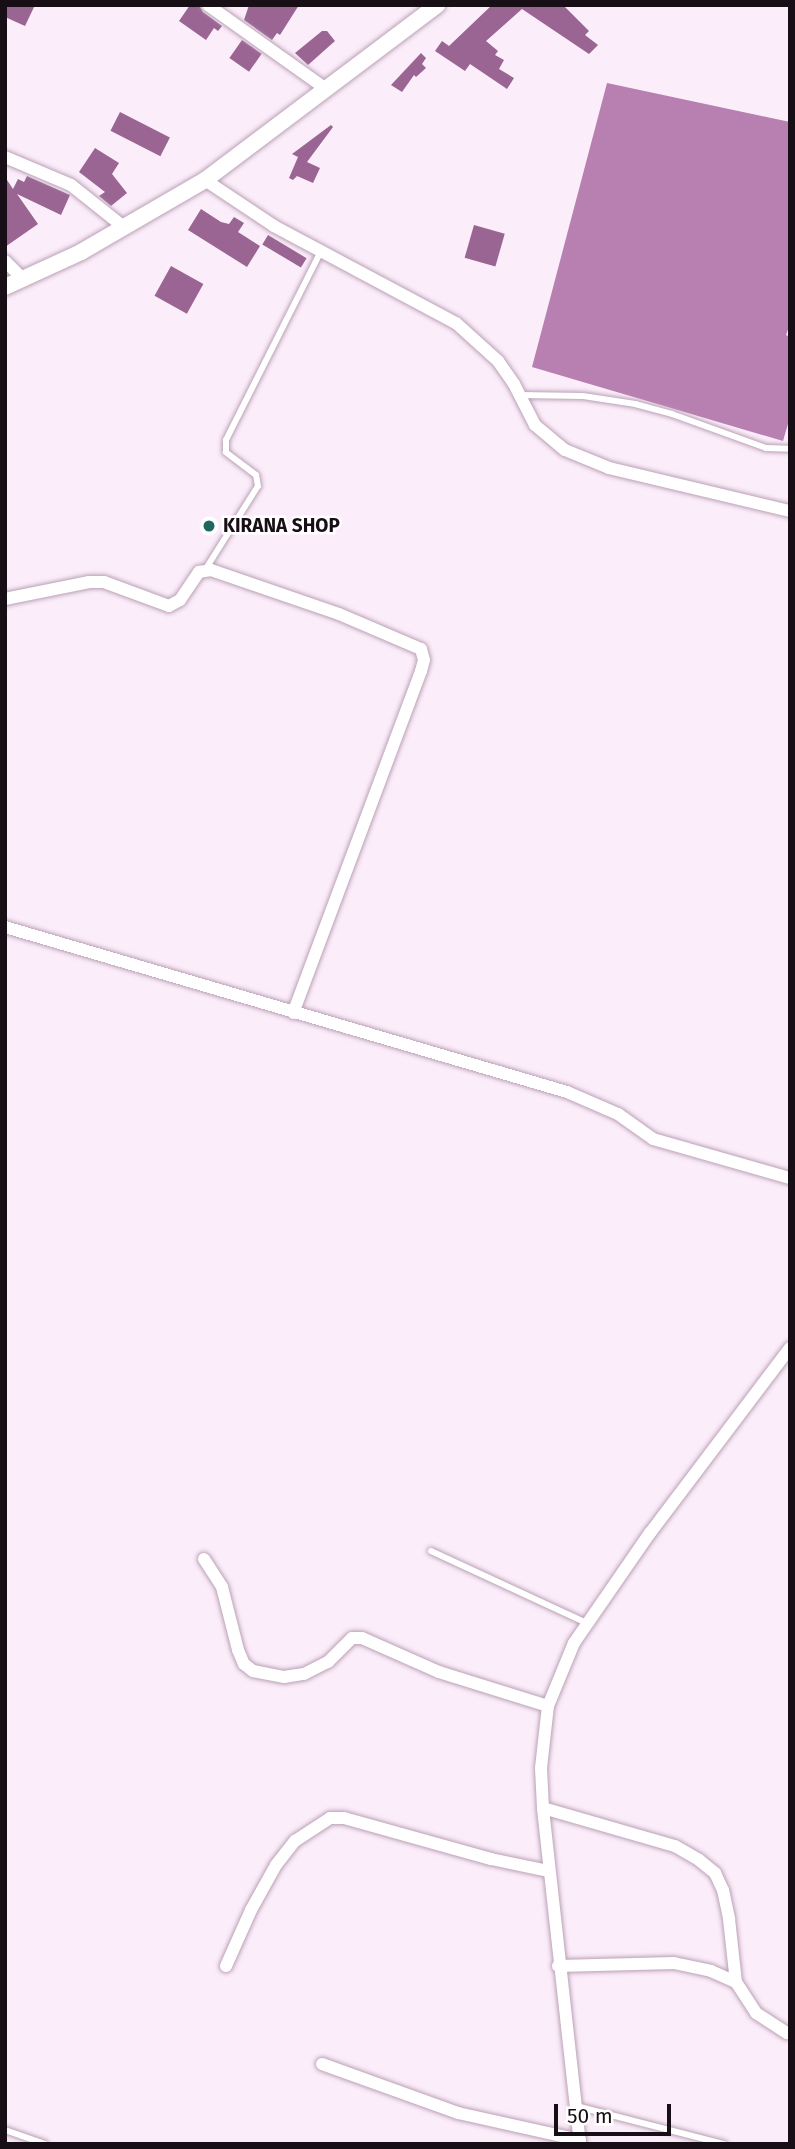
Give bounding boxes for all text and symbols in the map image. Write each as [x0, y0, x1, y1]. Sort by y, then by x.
place label: KIRANA SHOP [223, 515, 340, 537]
marker: KIRANA SHOP [201, 518, 217, 534]
scale bar [557, 2090, 674, 2134]
text: 50 m [567, 2103, 613, 2129]

